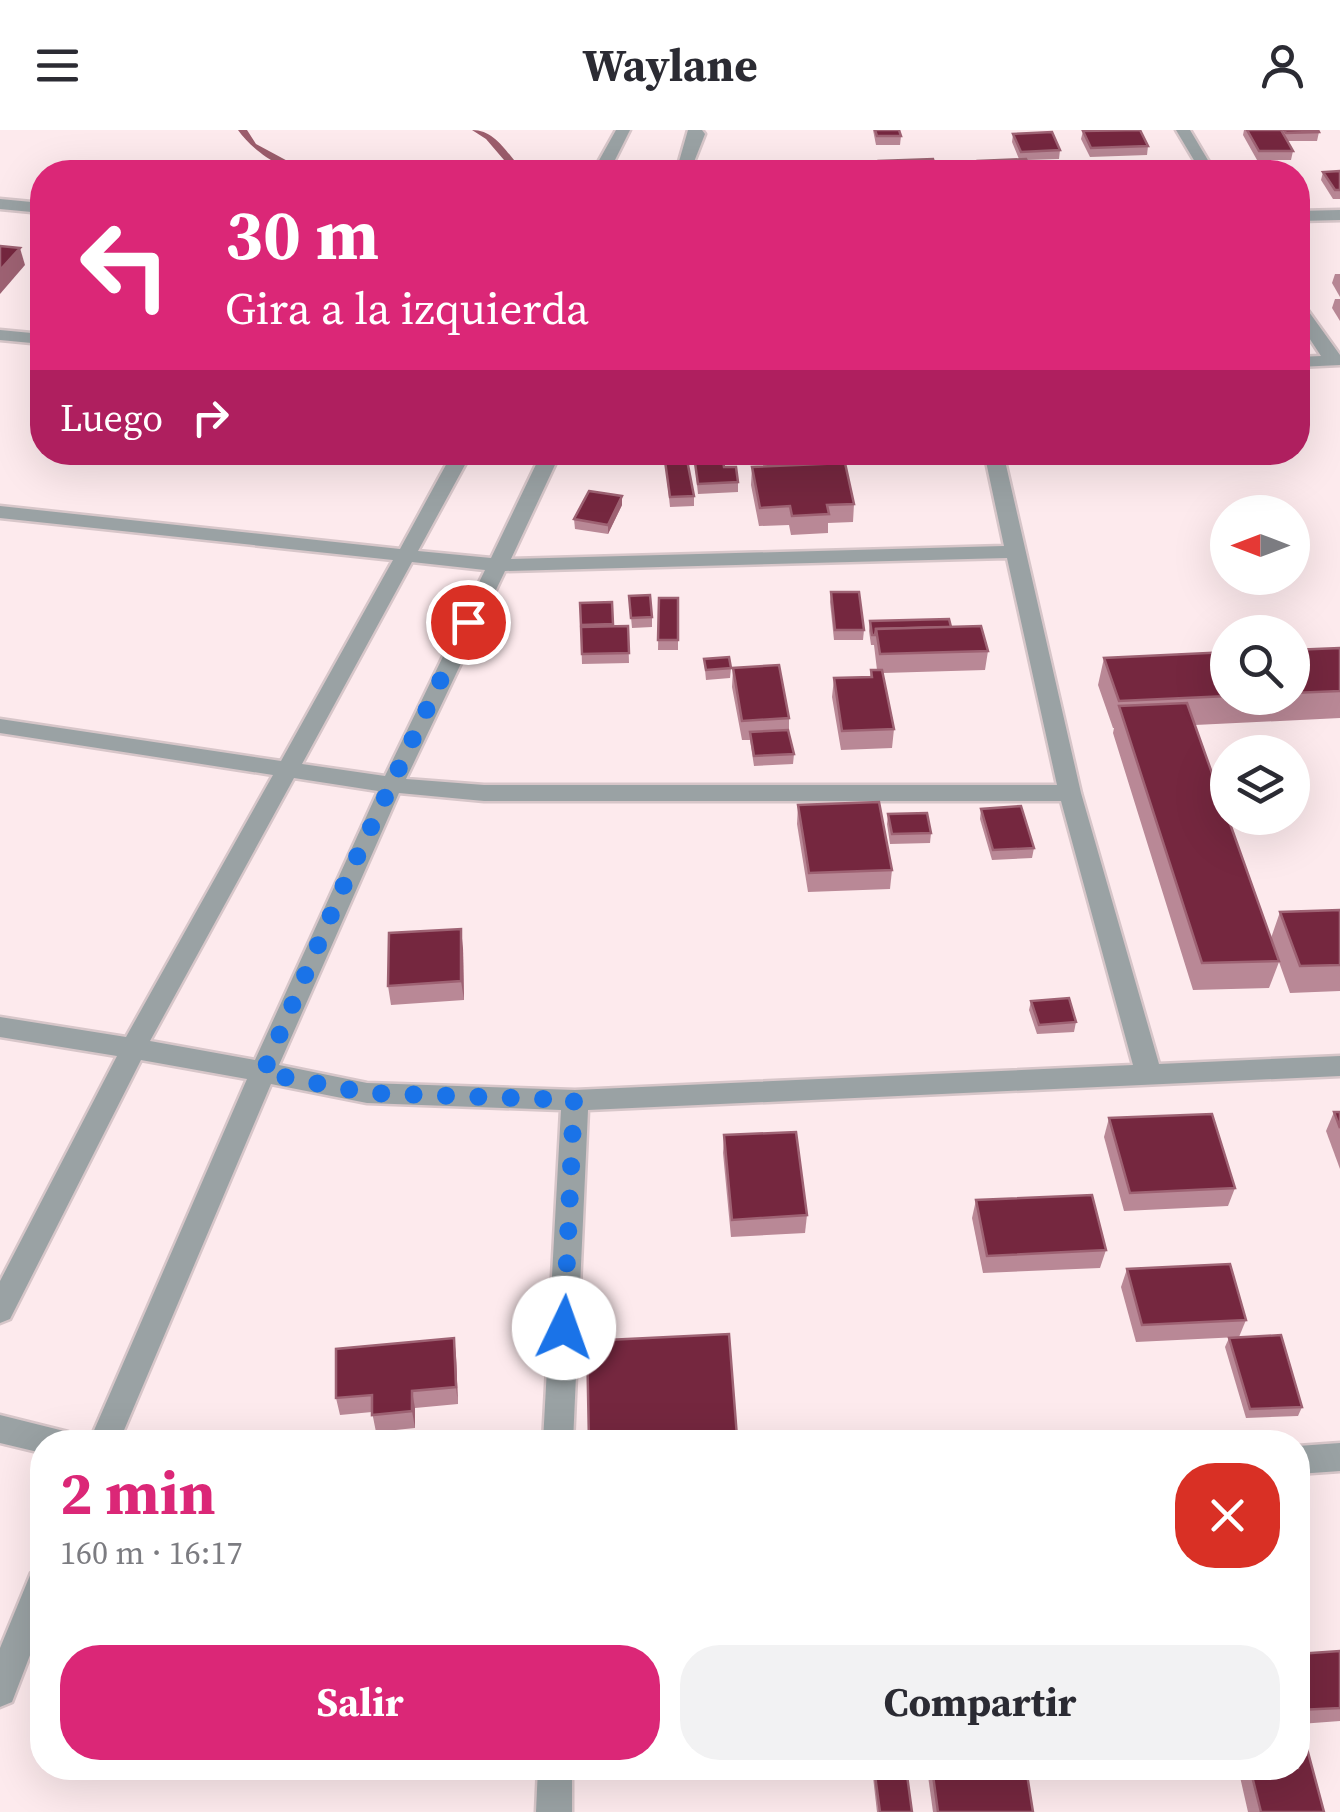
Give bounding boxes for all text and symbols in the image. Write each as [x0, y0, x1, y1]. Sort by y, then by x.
text: Waylane [582, 34, 758, 96]
icon: menu [30, 38, 85, 93]
icon: person [1255, 38, 1310, 93]
text: 30 m [225, 186, 379, 282]
icon: left [60, 200, 190, 330]
text: Gira a la izquierda [225, 277, 589, 339]
icon: right [183, 390, 238, 445]
text: Luego [60, 392, 163, 444]
north arrow [1210, 495, 1310, 595]
map controls [1210, 495, 1310, 835]
pin [426, 580, 511, 665]
icon: arrive [441, 595, 496, 650]
button: search [1210, 615, 1310, 715]
button: layers [1210, 735, 1310, 835]
position arrow [512, 1276, 616, 1380]
text: 2 min [60, 1452, 216, 1534]
button: close [1175, 1463, 1280, 1568]
text: 160 m · 16:17 [60, 1531, 242, 1575]
button: Salir [60, 1645, 660, 1760]
button: Compartir [680, 1645, 1280, 1760]

